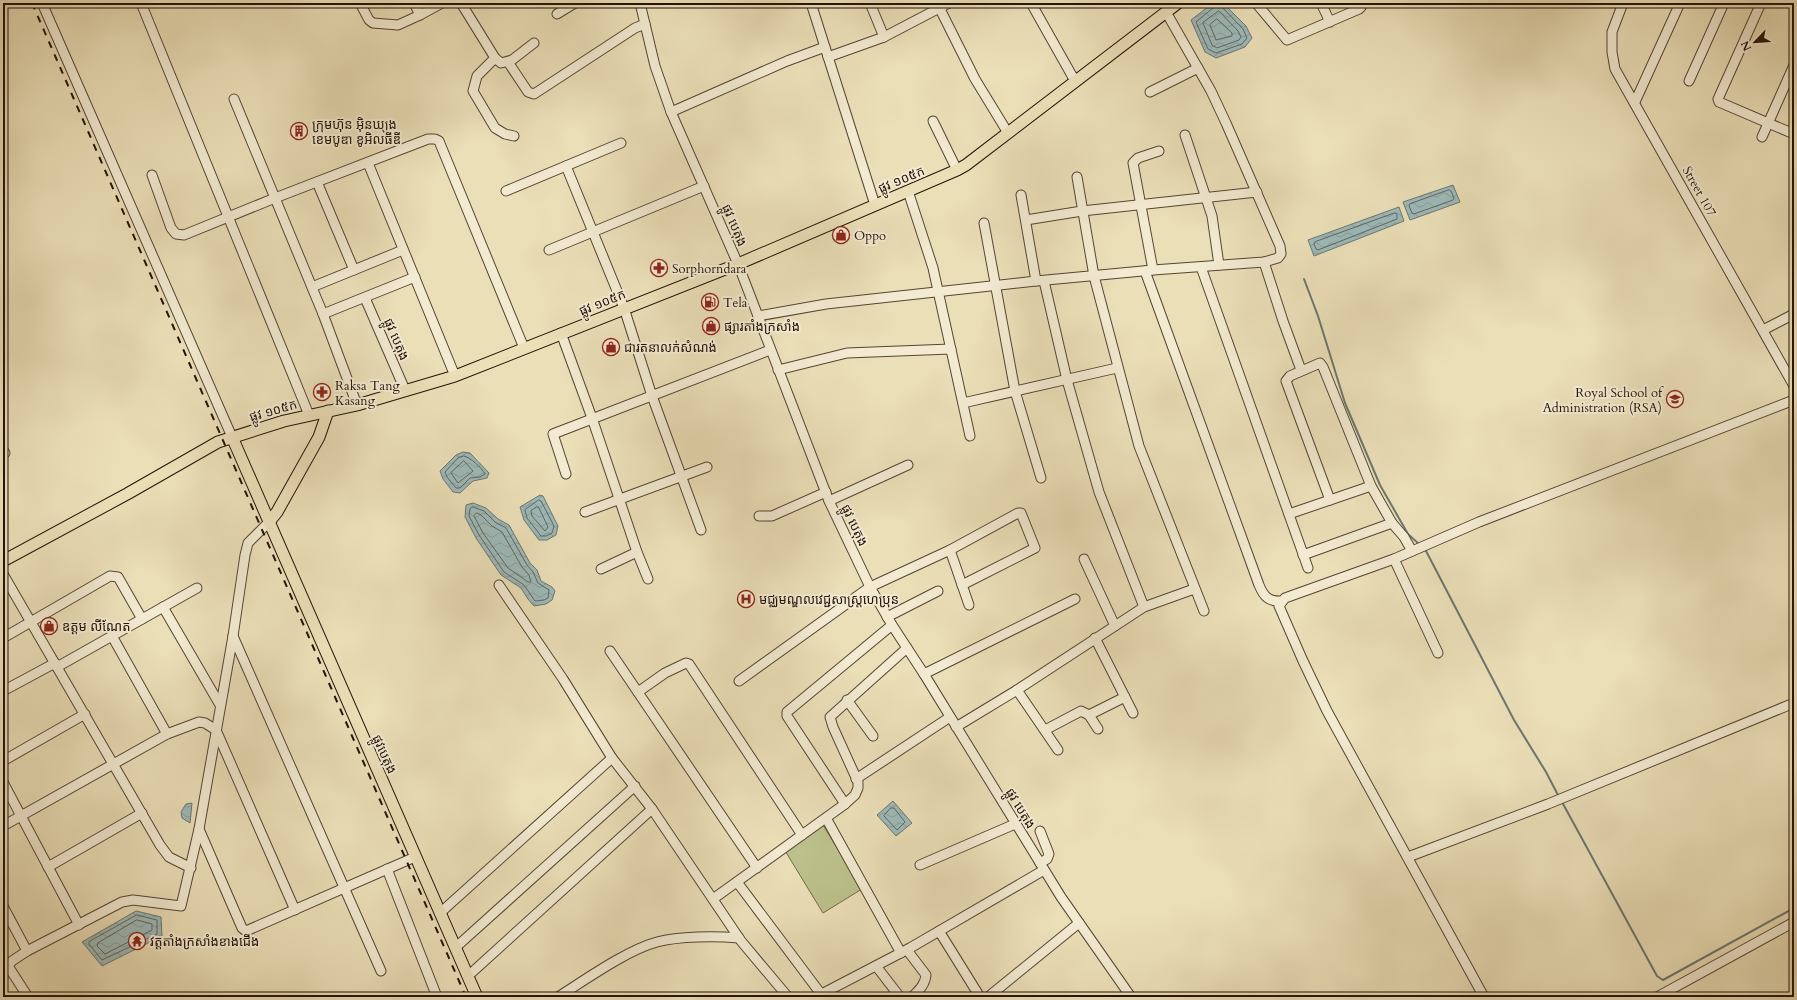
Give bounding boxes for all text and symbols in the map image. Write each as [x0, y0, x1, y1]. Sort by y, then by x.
north arrow [1735, 22, 1775, 62]
text: N [1737, 38, 1755, 54]
place label: ក្រុមហ៊ុន អ៊ិនឃ្យុង ខេមបូឌា ខូអិលធីឌី [312, 116, 401, 149]
building icon: ក្រុមហ៊ុន អ៊ិនឃ្យុង ខេមបូឌា ខូអិលធីឌី [289, 121, 309, 141]
street label: ផ្លូវ ១០៥ក [875, 162, 928, 199]
street label: Street 107 [1678, 163, 1720, 220]
street label: ផ្លូវ បេតុង [715, 201, 751, 250]
shop icon: Oppo [831, 225, 851, 245]
place label: Oppo [854, 227, 886, 245]
pharmacy icon: Sorphorndara [649, 258, 669, 278]
place label: Sorphorndara [672, 260, 747, 278]
street label: ផ្លូវ ១០៥ក [576, 285, 629, 322]
fuel station icon: Tela [700, 292, 720, 312]
place label: Tela [723, 294, 748, 312]
street label: ផ្លូវ បេតុង [377, 315, 413, 364]
shop icon: ផ្សារតាំងក្រសាំង [701, 316, 721, 336]
place label: ផ្សារតាំងក្រសាំង [724, 318, 800, 336]
shop icon: ជារតនាលក់សំណង់ [601, 337, 621, 357]
place label: ជារតនាលក់សំណង់ [624, 339, 717, 357]
place label: Raksa Tang Kasang [335, 377, 401, 410]
pharmacy icon: Raksa Tang Kasang [312, 382, 332, 402]
place label: Royal School of Administration (RSA) [1543, 384, 1664, 417]
school or university icon: Royal School of Administration (RSA) [1665, 389, 1685, 409]
street label: ផ្លូវ ១០៥ក [247, 396, 300, 428]
street label: ផ្លូវ បេតុង [835, 501, 872, 550]
hospital icon: មជ្ឈមណ្ឌលវេជ្ជសាស្ត្រហេប្រុន [736, 589, 756, 609]
place label: មជ្ឈមណ្ឌលវេជ្ជសាស្ត្រហេប្រុន [759, 591, 899, 609]
shop icon: ឧត្តម លីណែត [39, 616, 59, 636]
place label: ឧត្តម លីណែត [62, 618, 130, 636]
street label: ផ្លូវបេតុង [366, 732, 401, 778]
street label: ផ្លូវ បេតុង [999, 785, 1039, 833]
temple icon: វត្តតាំងក្រសាំងខាងជើង [127, 931, 147, 951]
place label: វត្តតាំងក្រសាំងខាងជើង [150, 933, 259, 951]

